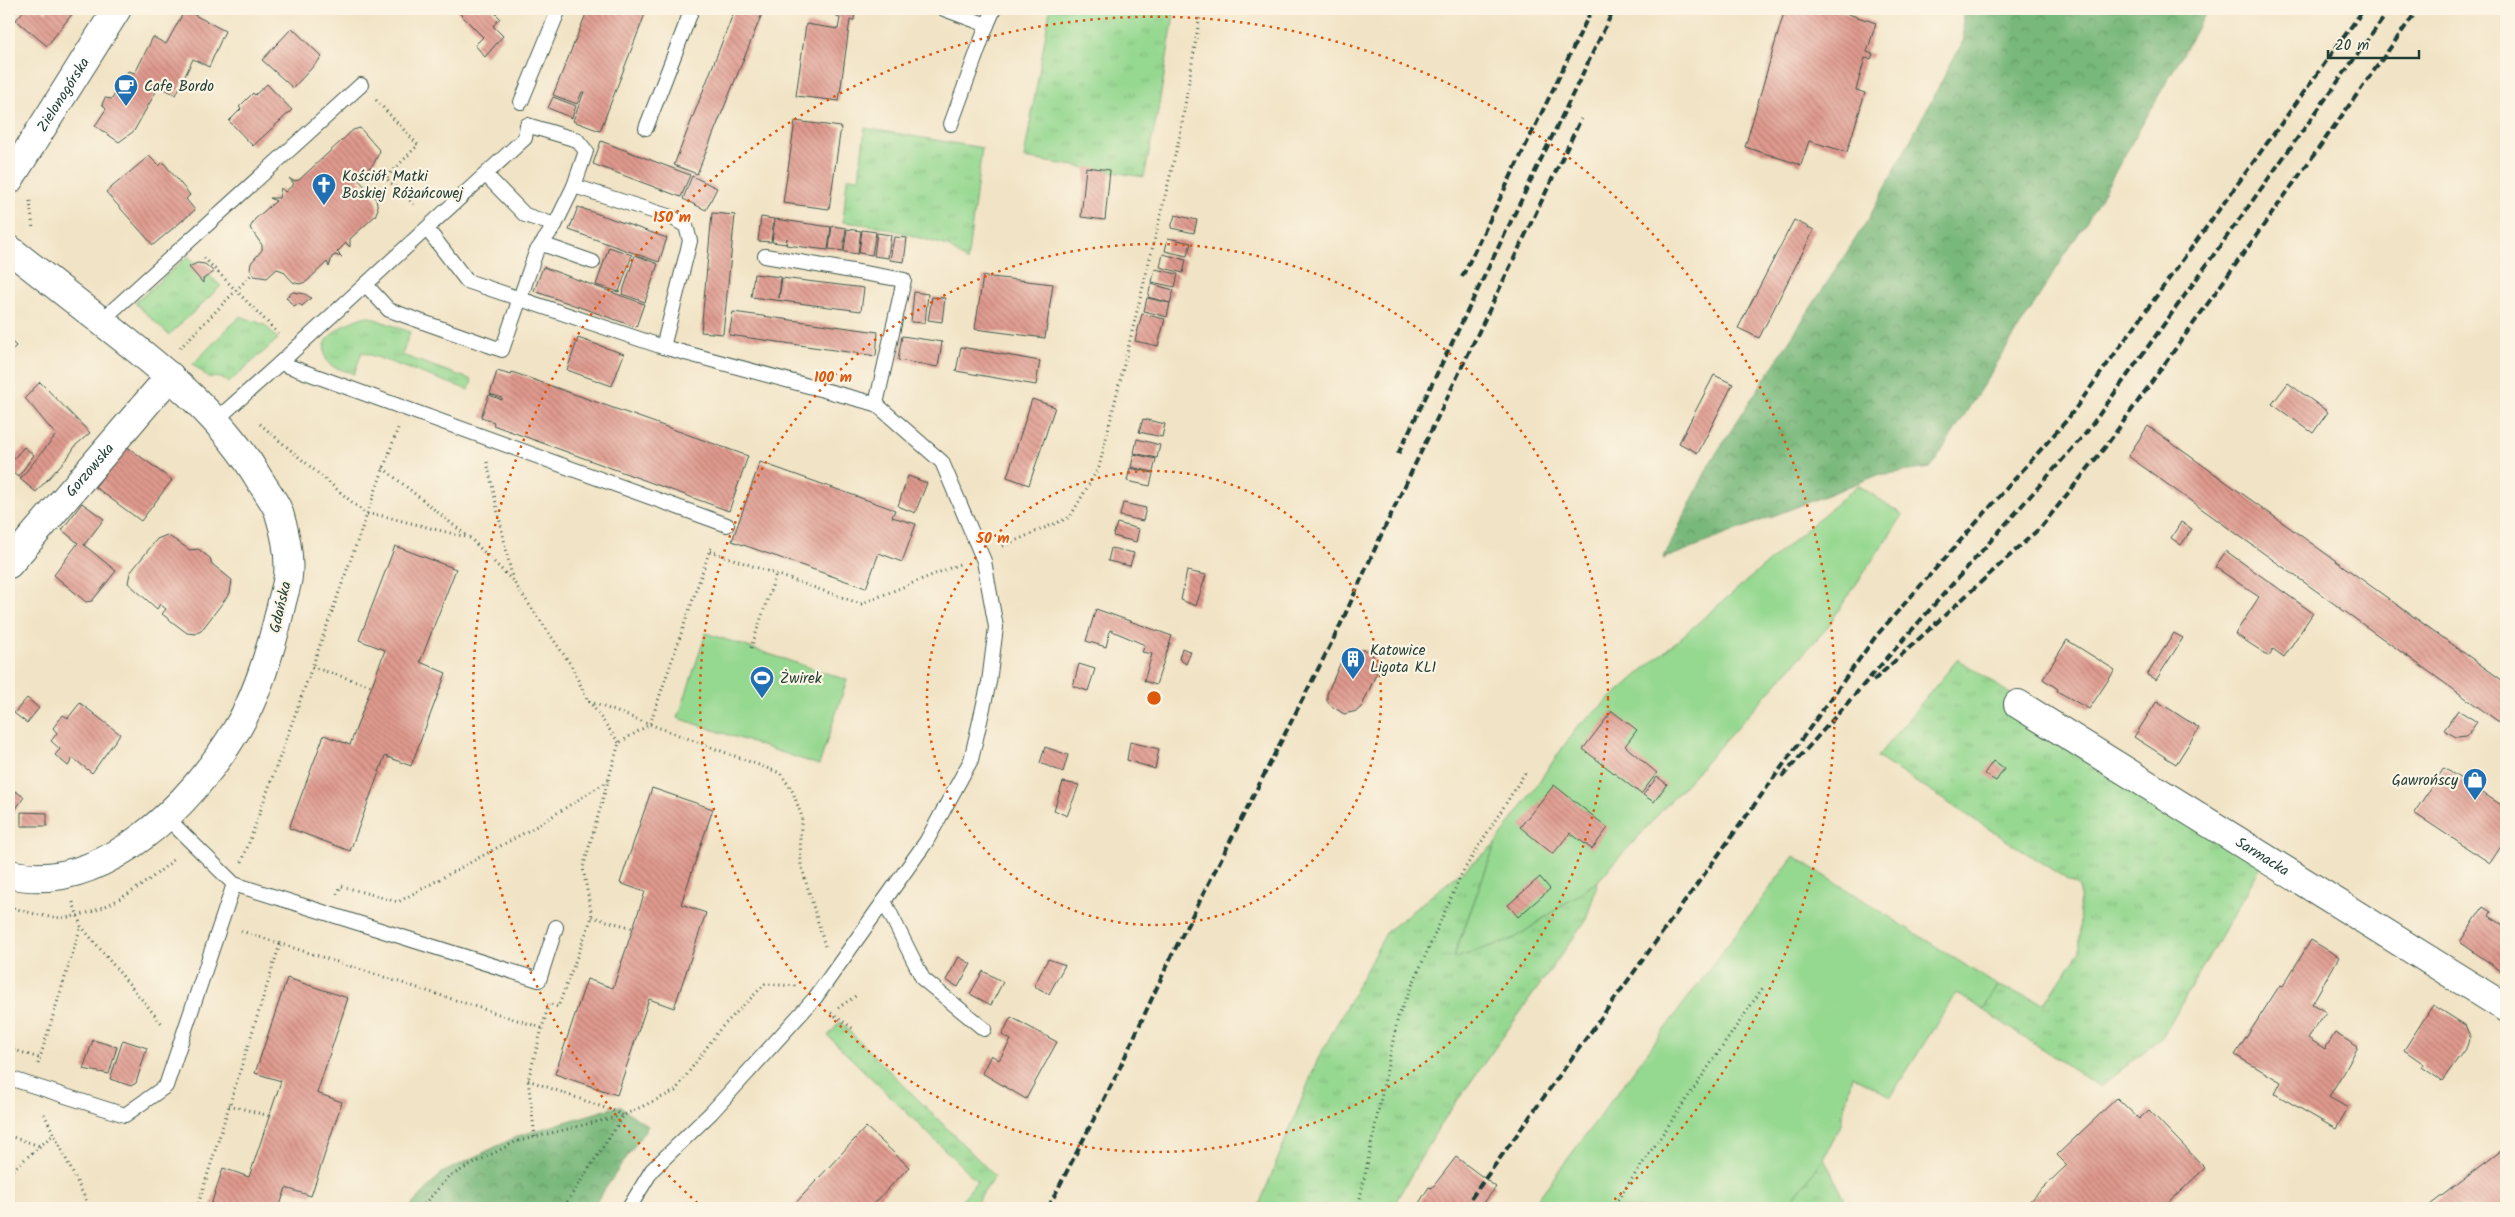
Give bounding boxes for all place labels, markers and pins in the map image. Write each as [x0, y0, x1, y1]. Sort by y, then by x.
cafe icon: Cafe Bordo [113, 73, 139, 107]
place label: Cafe Bordo [144, 75, 214, 99]
place label: Kościół Matki Boskiej Różańcowej [342, 165, 464, 206]
church icon: Kościół Matki Boskiej Różańcowej [311, 172, 337, 206]
place label: Katowice Ligota KL1 [1370, 639, 1437, 680]
building icon: Katowice Ligota KL1 [1340, 646, 1366, 680]
sports icon: Żwirek [749, 665, 775, 699]
place label: Żwirek [780, 667, 823, 691]
centre of rings [1145, 689, 1163, 707]
shop icon: Gawrońscy [2462, 767, 2488, 801]
place label: Gawrońscy [2392, 769, 2459, 793]

